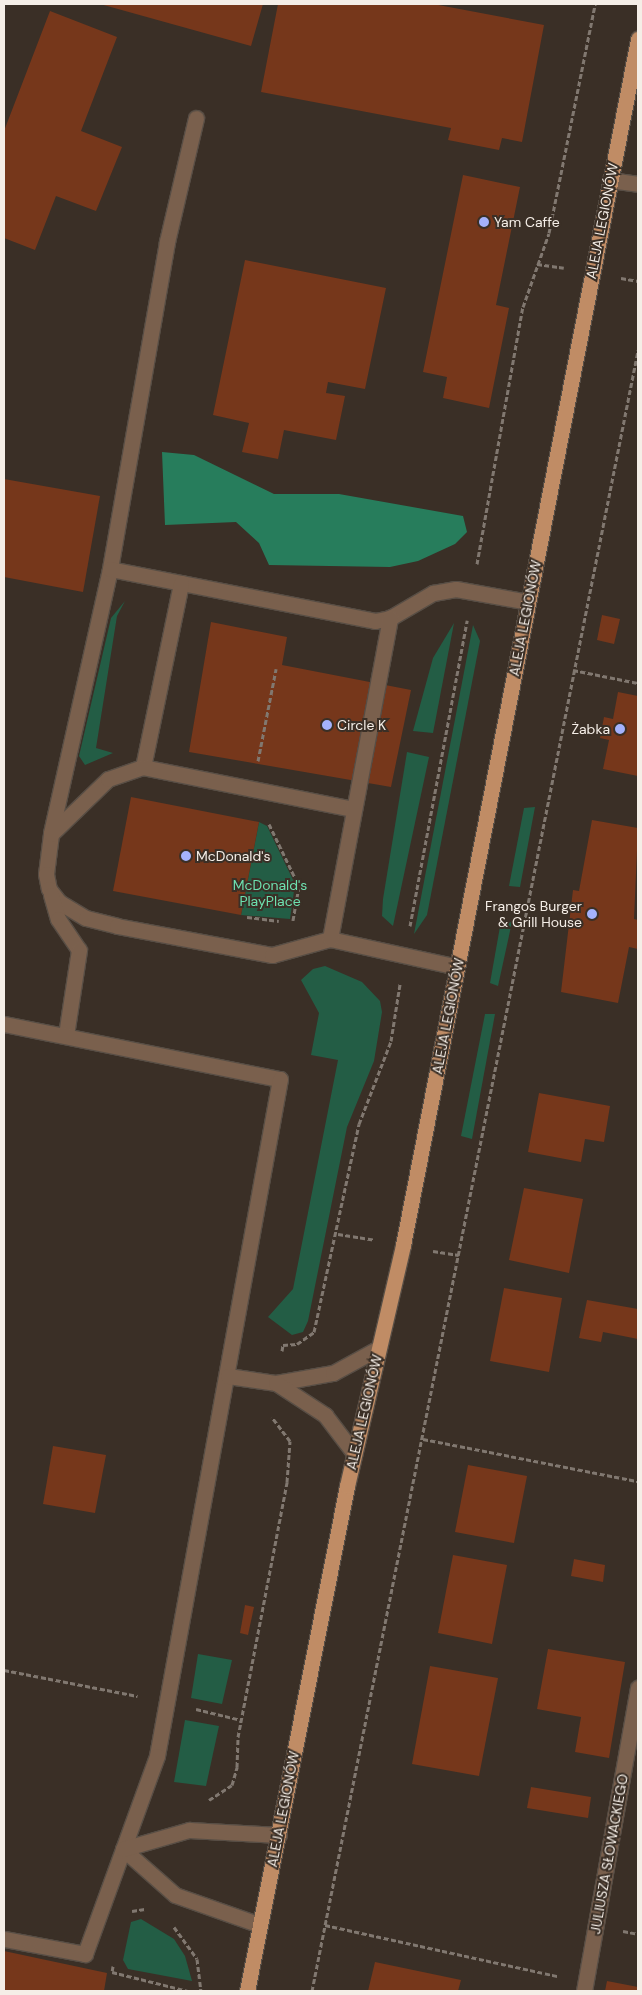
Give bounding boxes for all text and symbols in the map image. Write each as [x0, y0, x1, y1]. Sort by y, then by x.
street label: ALEJA LEGIONÓW [583, 162, 621, 280]
place label: Yam Caffe [494, 214, 560, 230]
marker: Yam Caffe [478, 216, 490, 228]
street label: ALEJA LEGIONÓW [506, 559, 544, 677]
place label: Circle K [337, 717, 386, 733]
marker: Circle K [321, 719, 333, 731]
place label: Żabka [571, 721, 610, 737]
marker: Żabka [614, 723, 626, 735]
place label: McDonald's [196, 848, 271, 864]
marker: McDonald's [180, 850, 192, 862]
park label: McDonald's PlayPlace [233, 877, 307, 910]
place label: Frangos Burger & Grill House [485, 898, 582, 930]
marker: Frangos Burger & Grill House [586, 908, 598, 920]
street label: ALEJA LEGIONÓW [429, 957, 467, 1075]
street label: ALEJA LEGIONÓW [343, 1353, 385, 1471]
street label: ALEJA LEGIONÓW [264, 1750, 302, 1868]
street label: JULIUSZA SŁOWACKIEGO [587, 1773, 631, 1935]

